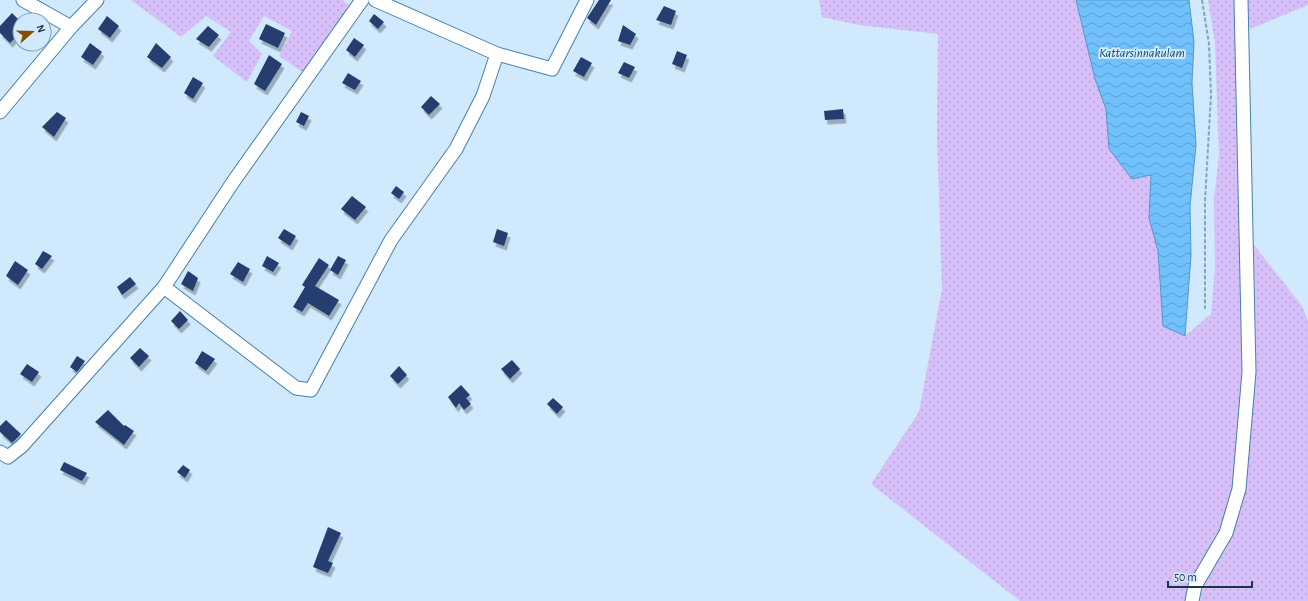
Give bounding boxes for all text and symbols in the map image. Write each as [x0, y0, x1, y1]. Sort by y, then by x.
north arrow [12, 12, 52, 52]
text: N [34, 23, 47, 34]
water label: Kattarsinnakulam [1099, 47, 1185, 60]
scale bar [1168, 563, 1252, 589]
text: 50 m [1174, 571, 1197, 583]

